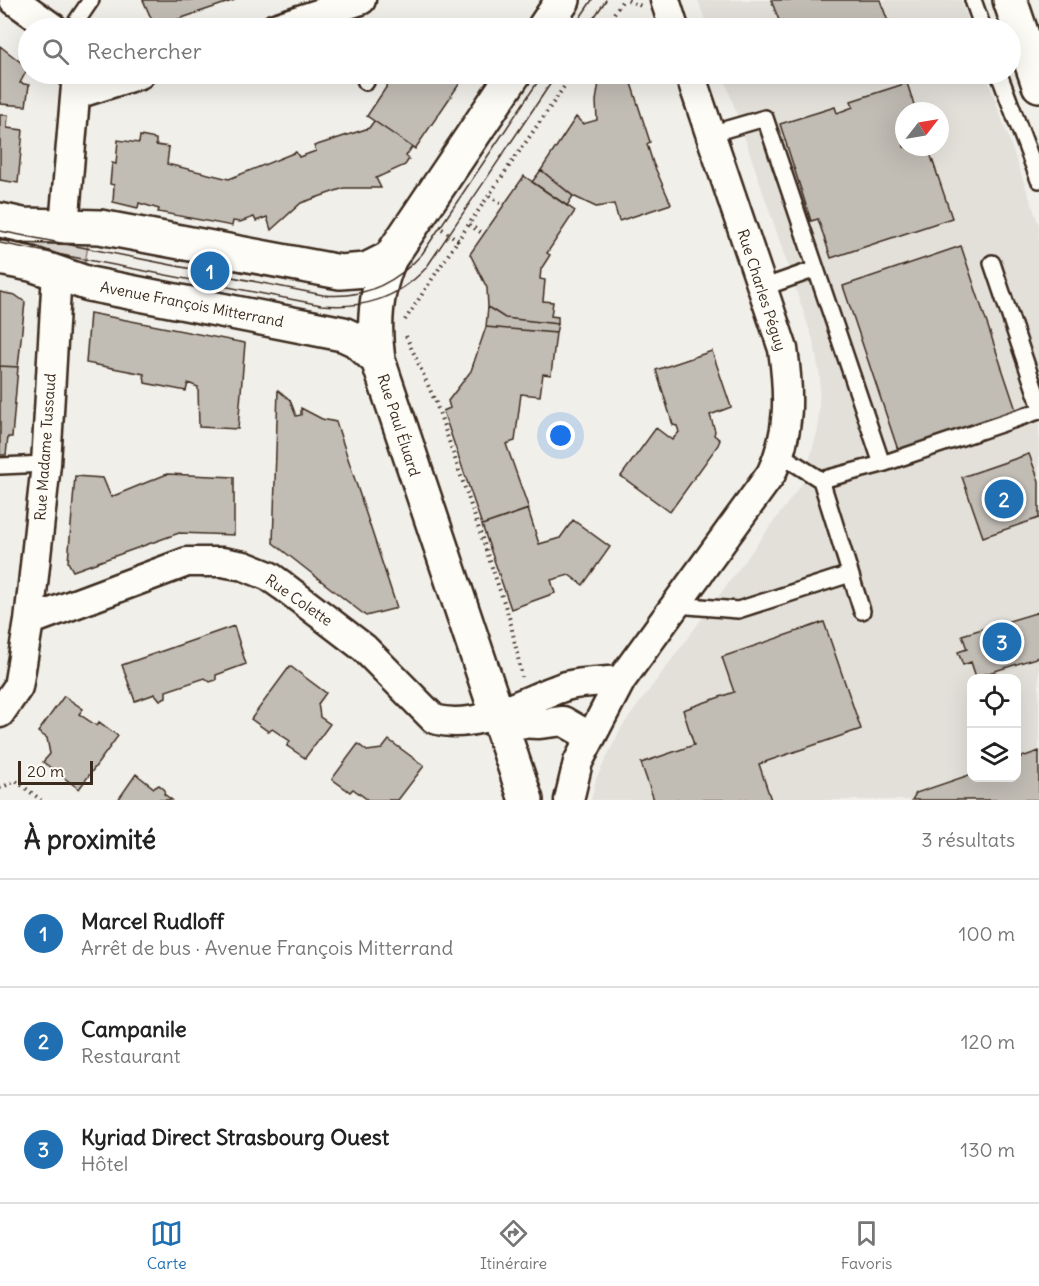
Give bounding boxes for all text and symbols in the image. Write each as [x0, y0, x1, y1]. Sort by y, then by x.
search box [18, 18, 1021, 84]
icon: search [39, 35, 72, 68]
text: Rechercher [87, 37, 202, 65]
north arrow [895, 102, 949, 156]
street label: Rue Charles Péguy [733, 227, 791, 353]
pin: 1 [190, 248, 230, 294]
street label: Avenue François Mitterrand [99, 277, 285, 331]
street label: Rue Paul Éluard [373, 371, 425, 479]
street label: Rue Madame Tussaud [30, 372, 60, 521]
your location [546, 421, 575, 450]
pin: 2 [984, 476, 1024, 522]
street label: Rue Colette [262, 570, 336, 630]
pin: 3 [982, 620, 1022, 664]
map controls [967, 674, 1021, 782]
button: locate [967, 674, 1021, 728]
button: layers [967, 728, 1021, 782]
scale bar [18, 758, 93, 786]
text: 20 m [27, 761, 64, 781]
text: À proximité [24, 823, 156, 856]
text: 3 résultats [921, 827, 1015, 852]
text: Marcel Rudloff [81, 907, 224, 935]
text: 1 [40, 921, 47, 946]
text: 100 m [958, 921, 1015, 946]
text: Arrêt de bus · Avenue François Mitterrand [81, 935, 453, 960]
text: Campanile [81, 1015, 187, 1043]
text: 2 [38, 1029, 49, 1054]
text: 120 m [961, 1029, 1015, 1054]
text: Restaurant [81, 1043, 180, 1068]
text: Kyriad Direct Strasbourg Ouest [81, 1123, 389, 1151]
text: 3 [38, 1137, 49, 1162]
text: 130 m [960, 1137, 1015, 1162]
text: Hôtel [81, 1151, 128, 1176]
tab: Carte [147, 1217, 187, 1273]
tab: Itinéraire [480, 1217, 547, 1273]
tab: Favoris [841, 1217, 892, 1273]

